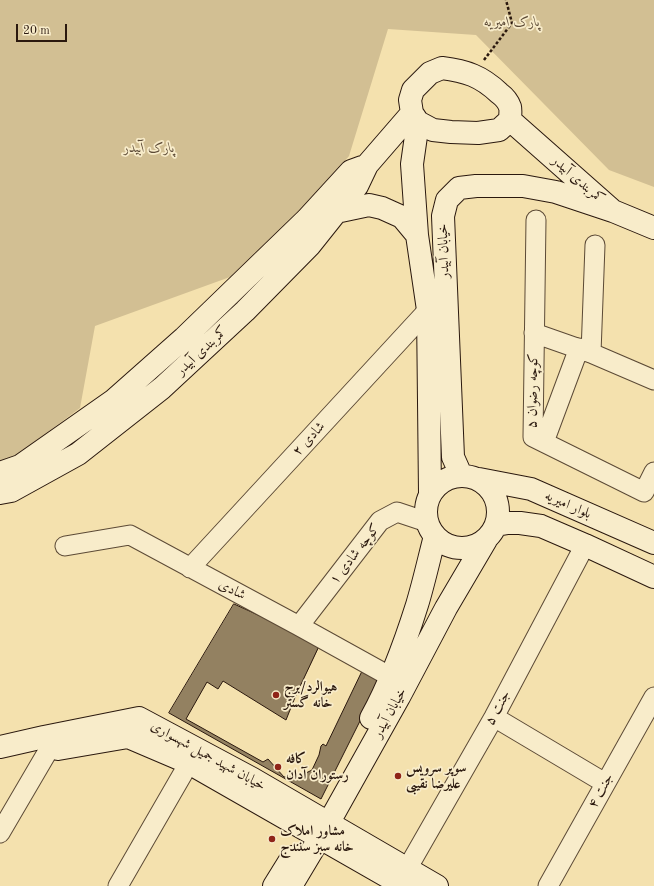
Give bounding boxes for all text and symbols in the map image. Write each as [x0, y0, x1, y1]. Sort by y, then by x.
park label: پارک امیریه [484, 14, 540, 30]
scale bar [18, 16, 69, 42]
text: 20 m [23, 25, 50, 37]
park label: پارک آبیدر [123, 140, 175, 156]
street label: کمربندی آبیدر [548, 152, 608, 208]
street label: خیابان آبیدر [435, 223, 453, 279]
street label: کمربندی آبیدر [173, 323, 231, 379]
street label: کوچه رضوان ۵ [524, 353, 542, 429]
street label: شادی ۲ [289, 419, 329, 459]
street label: بلوار امیریه [542, 487, 594, 523]
street label: کوچه شادی ۱ [326, 520, 384, 588]
street label: شادی [216, 576, 248, 604]
place label: هیوالرد/برج خانه گستر [284, 679, 337, 712]
street label: خیابان آبیدر [369, 685, 411, 741]
street label: جنت ۵ [482, 688, 514, 728]
marker: هیوالرد/برج خانه گستر [271, 690, 281, 700]
street label: خیابان شهید جمیل شهسواری [148, 717, 268, 795]
place label: کافه رستوران آدان [286, 751, 349, 784]
place label: سوپر سرویس علیرضا نقیبی [406, 760, 466, 792]
marker: کافه رستوران آدان [273, 762, 283, 772]
marker: سوپر سرویس علیرضا نقیبی [393, 771, 403, 781]
street label: جنت ۴ [585, 771, 617, 811]
place label: مشاور املاک خانه سبز سنندج [280, 823, 354, 856]
marker: مشاور املاک خانه سبز سنندج [267, 834, 277, 844]

